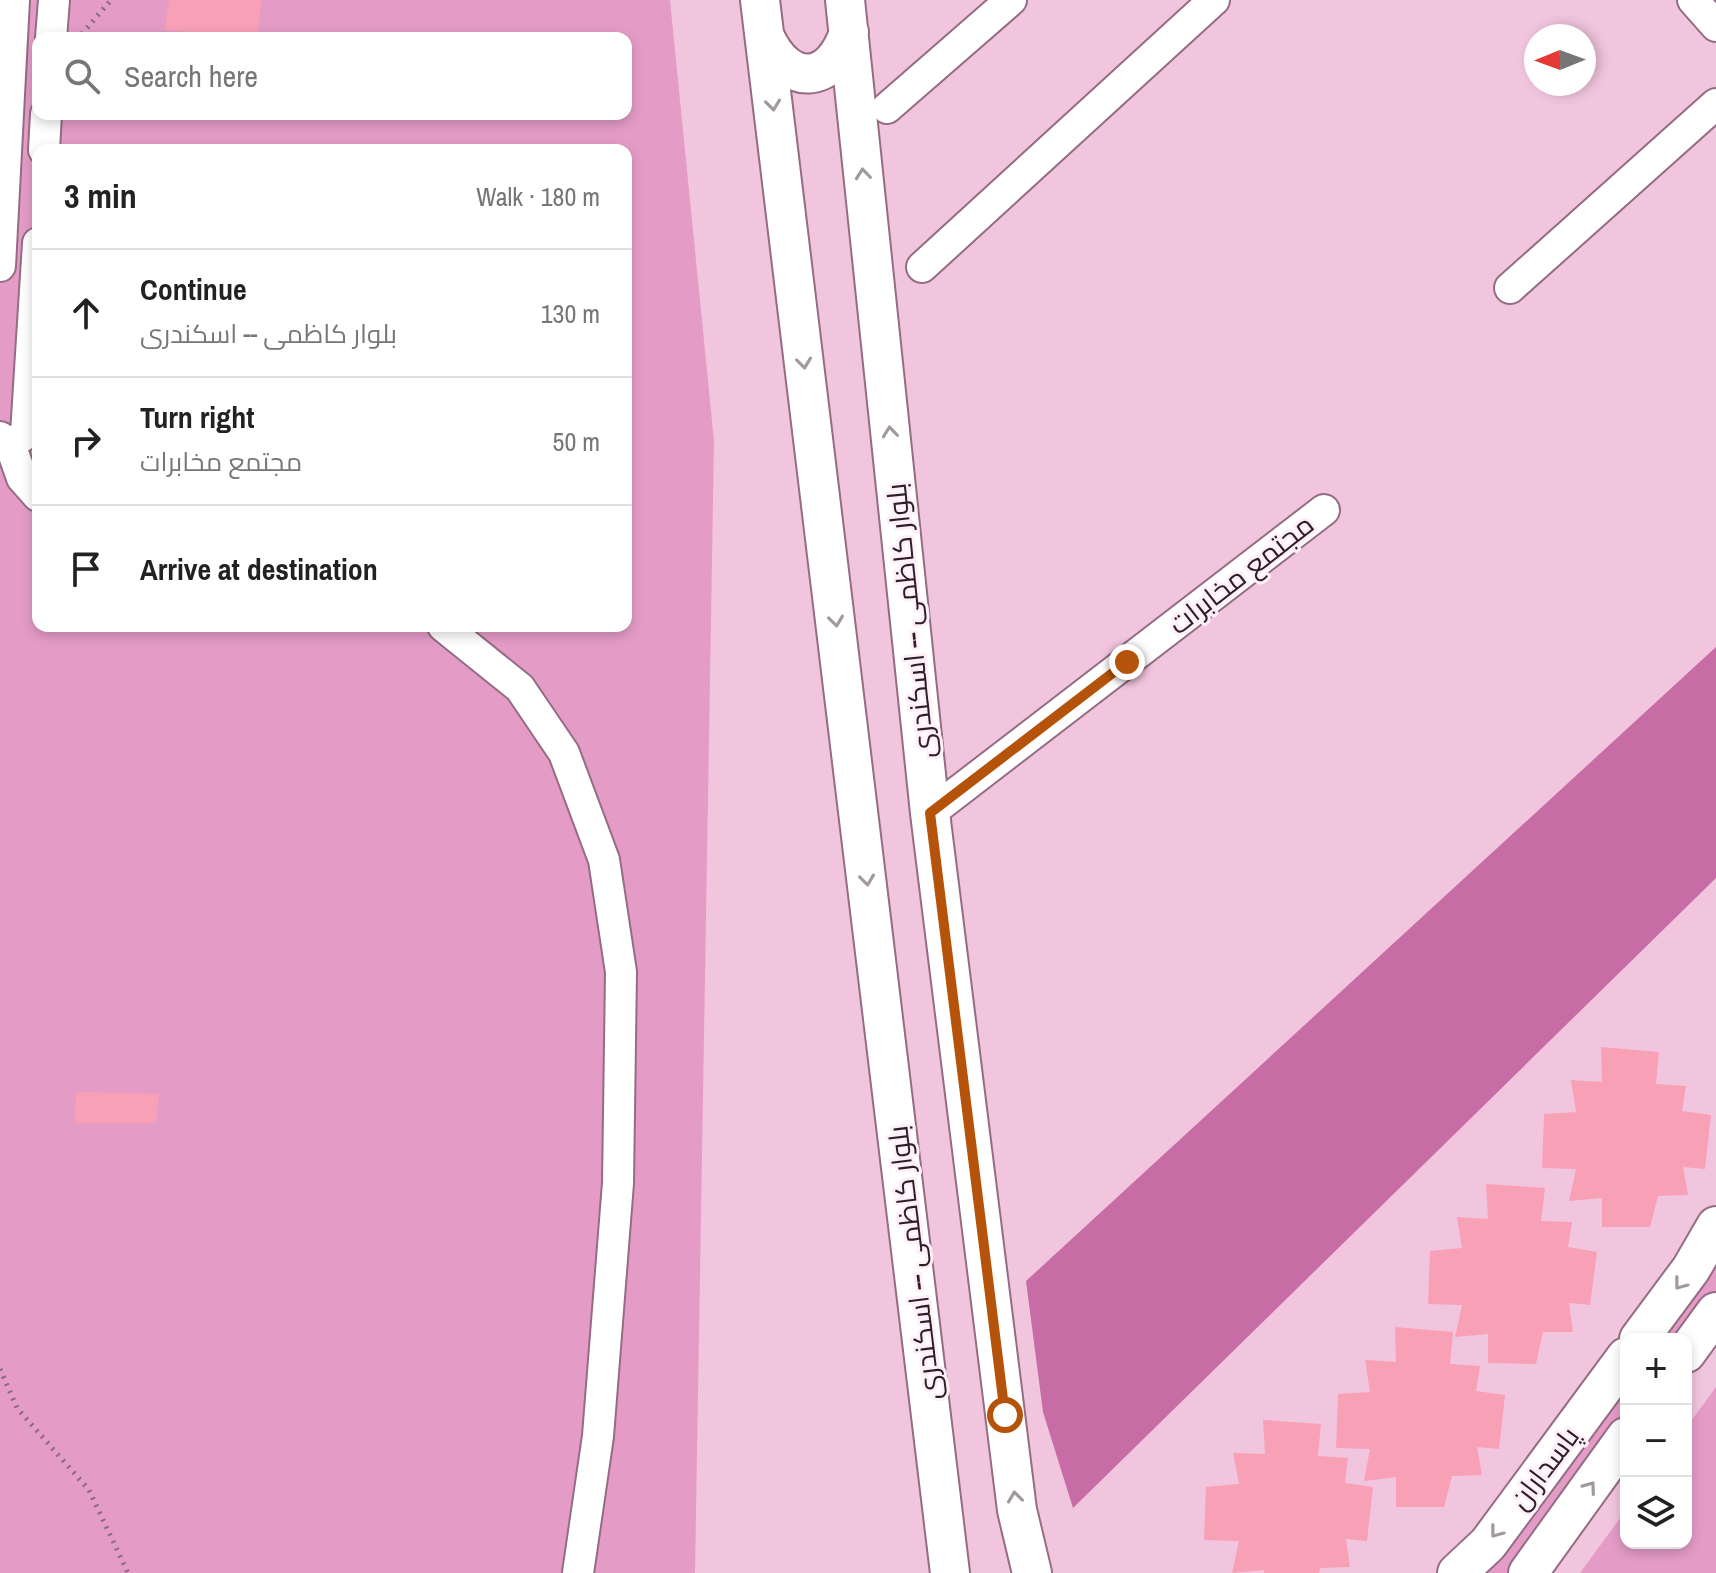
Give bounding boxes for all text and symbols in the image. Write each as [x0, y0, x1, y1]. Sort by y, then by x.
north arrow [1524, 24, 1596, 96]
search box [32, 32, 632, 120]
icon: search [60, 54, 104, 98]
text: Search here [124, 56, 258, 96]
one-way arrow [764, 98, 781, 112]
one-way arrow [855, 167, 872, 180]
text: 3 min [64, 173, 137, 219]
text: Walk · 180 m [476, 179, 600, 214]
text: Continue [140, 269, 247, 309]
icon: ahead [64, 291, 108, 335]
text: 130 m [541, 296, 600, 331]
text: بلوار کاظمی -- اسکندری [140, 316, 397, 351]
one-way arrow [795, 356, 812, 370]
text: Turn right [140, 397, 254, 437]
icon: right [64, 419, 108, 463]
text: 50 m [553, 424, 600, 459]
one-way arrow [882, 425, 899, 438]
text: مجتمع مخابرات [140, 444, 302, 479]
street label: بلوار کاظمی -- اسکندری [877, 481, 943, 761]
street label: مجتمع مخابرات [1160, 505, 1322, 643]
icon: arrive [64, 547, 108, 591]
text: Arrive at destination [140, 549, 378, 589]
one-way arrow [827, 615, 844, 628]
route end [1109, 644, 1145, 680]
one-way arrow [859, 873, 876, 886]
street label: بلوار کاظمی -- اسکندری [878, 1123, 950, 1403]
one-way arrow [1675, 1275, 1690, 1290]
map controls [1620, 1333, 1692, 1549]
button: + [1620, 1333, 1692, 1405]
route start [987, 1397, 1023, 1433]
button: − [1620, 1405, 1692, 1477]
street label: پاسداران [1500, 1418, 1588, 1517]
button: layers [1620, 1477, 1692, 1549]
one-way arrow [1580, 1481, 1595, 1496]
one-way arrow [1007, 1490, 1024, 1504]
one-way arrow [1492, 1524, 1506, 1538]

